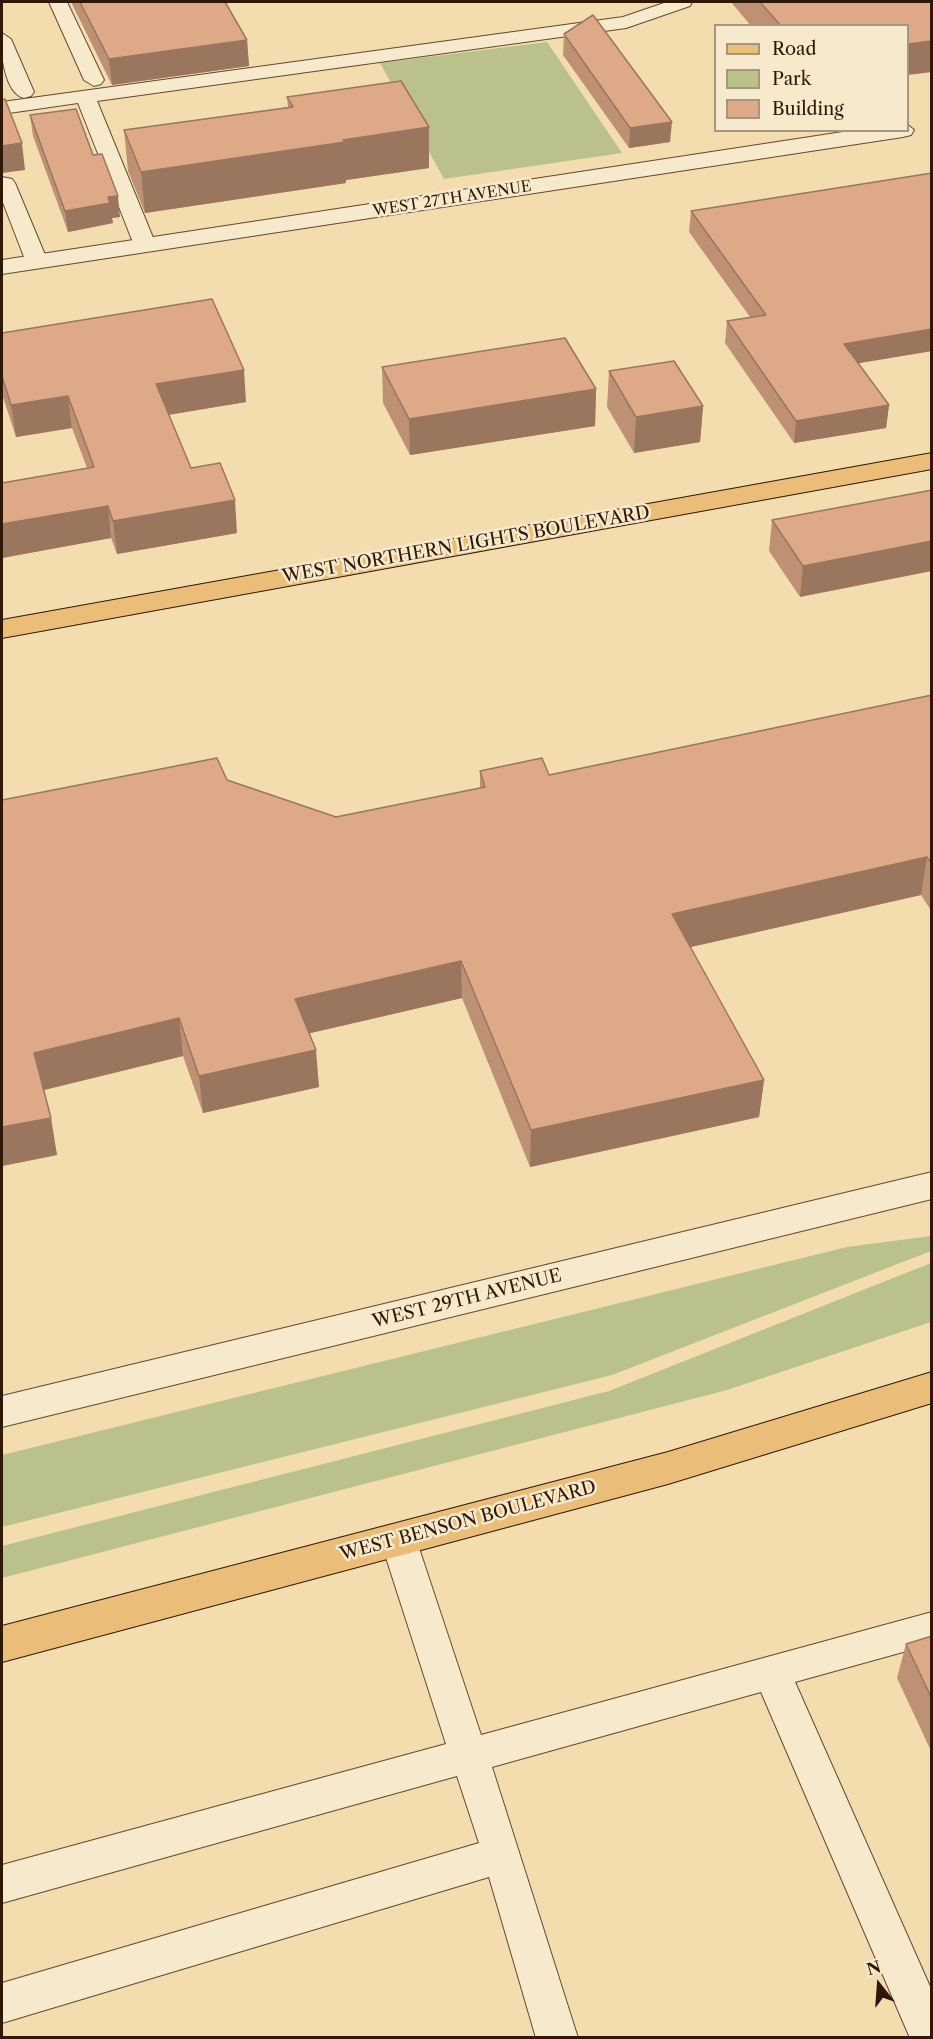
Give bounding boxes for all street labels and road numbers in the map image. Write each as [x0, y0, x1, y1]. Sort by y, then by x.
street label: WEST 27TH AVENUE [371, 178, 533, 220]
street label: WEST NORTHERN LIGHTS BOULEVARD [280, 502, 652, 588]
street label: WEST 29TH AVENUE [370, 1265, 564, 1333]
street label: WEST BENSON BOULEVARD [338, 1476, 598, 1566]

